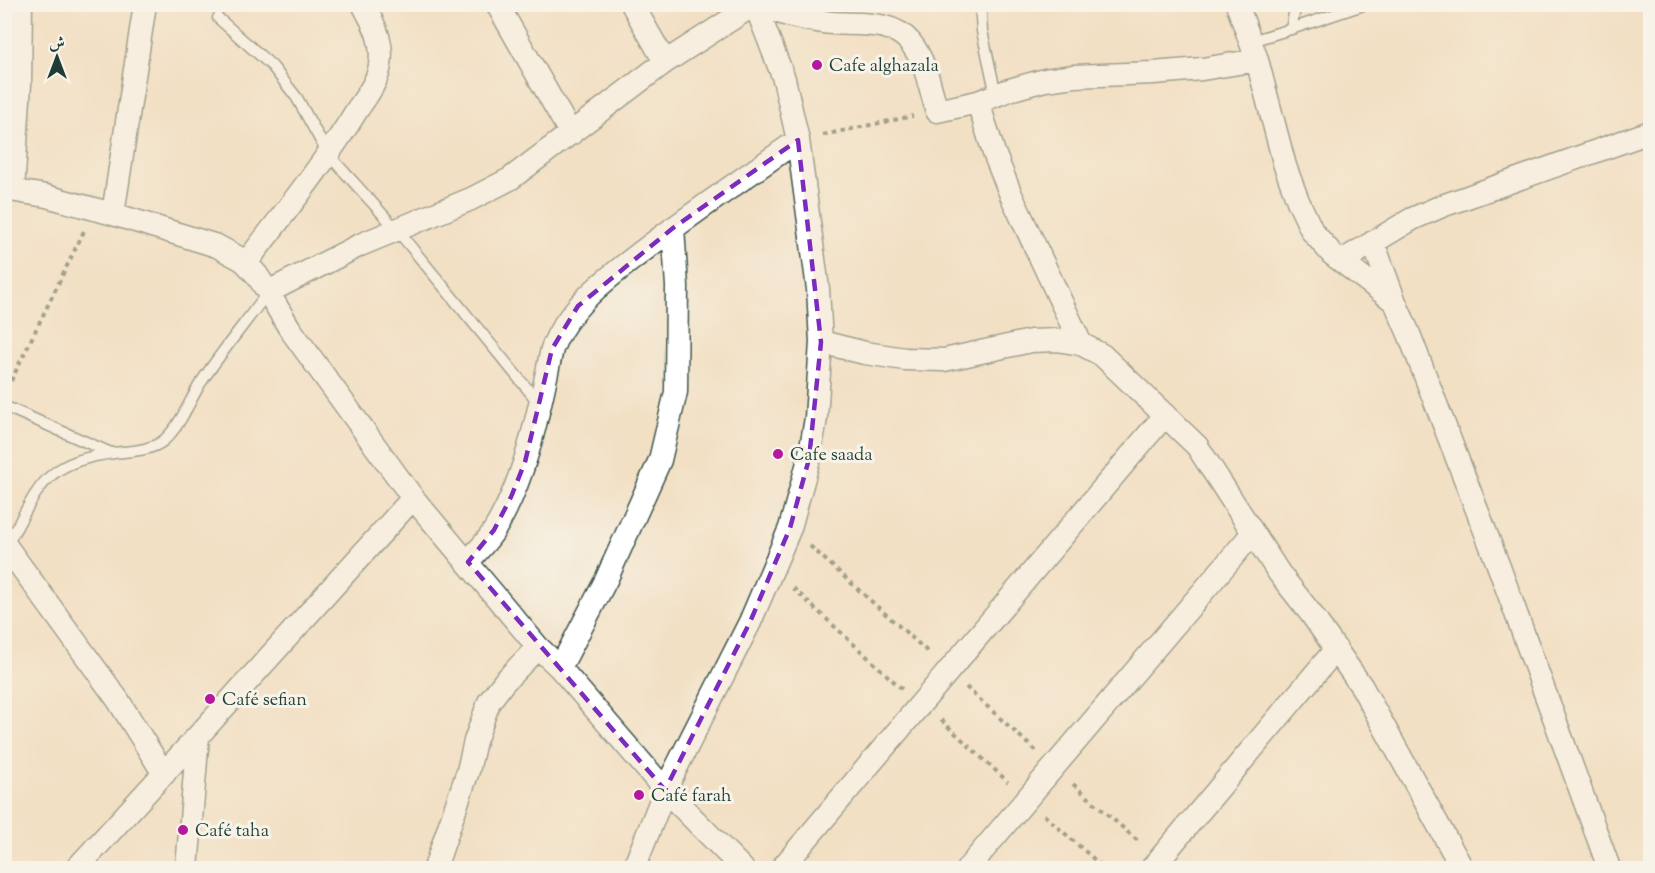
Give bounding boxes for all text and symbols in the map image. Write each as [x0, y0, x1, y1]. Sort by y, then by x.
north arrow [27, 27, 87, 87]
text: ش [49, 33, 65, 56]
place label: Cafe alghazala [829, 54, 939, 80]
marker: Cafe alghazala [810, 58, 824, 72]
place label: Cafe saada [790, 443, 873, 469]
marker: Cafe saada [771, 447, 785, 461]
place label: Café sefian [222, 688, 307, 714]
marker: Café sefian [203, 692, 217, 706]
place label: Café farah [651, 784, 732, 810]
marker: Café farah [632, 788, 646, 802]
place label: Café taha [195, 819, 269, 845]
marker: Café taha [176, 823, 190, 837]

